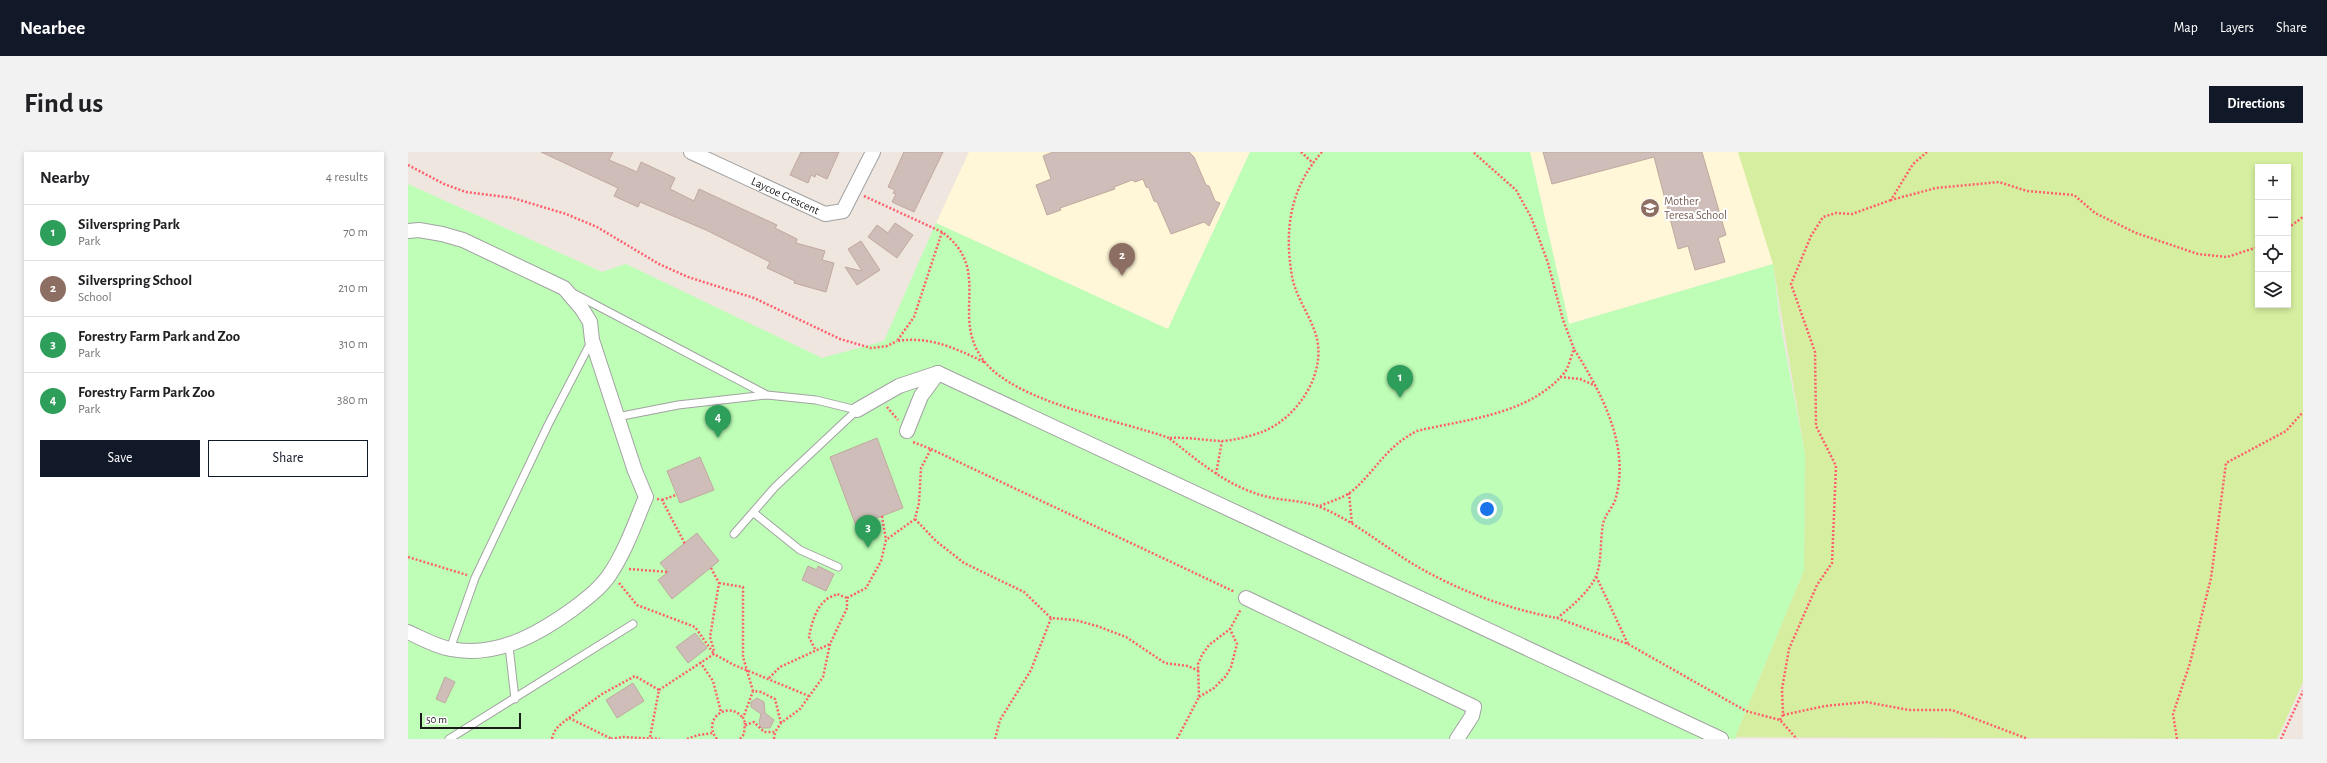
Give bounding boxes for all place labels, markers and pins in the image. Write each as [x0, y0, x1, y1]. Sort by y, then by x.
place label: Mother Teresa School [1664, 195, 1727, 221]
school or university icon: Mother Teresa School [1639, 197, 1661, 219]
pin: 2 [1109, 243, 1135, 276]
pin: 1 [1387, 365, 1413, 398]
pin: 4 [705, 405, 731, 438]
pin: 3 [855, 515, 881, 548]

